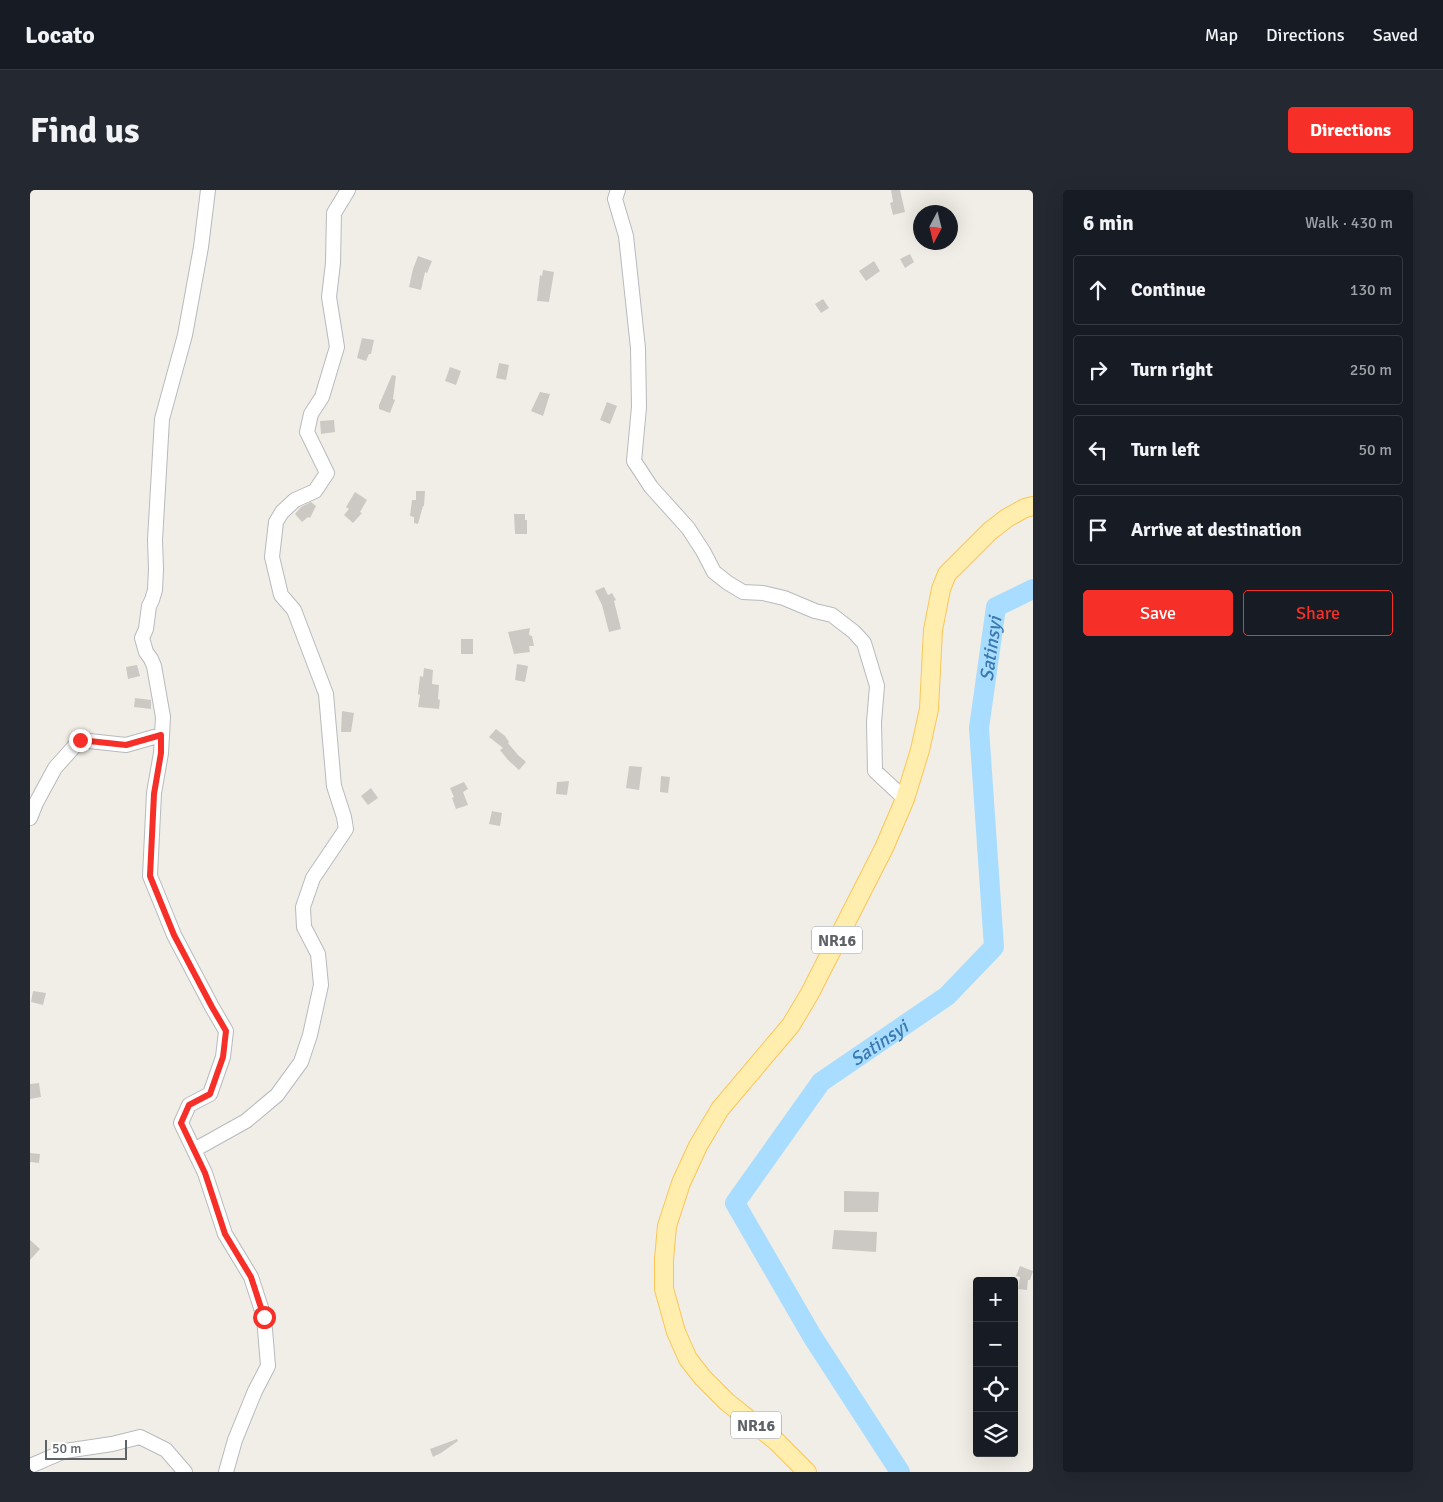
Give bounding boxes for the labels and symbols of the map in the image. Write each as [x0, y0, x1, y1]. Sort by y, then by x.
north arrow [913, 205, 958, 250]
water label: Satinsyi [975, 613, 1008, 683]
route end [69, 729, 92, 752]
road number: NR16 [812, 926, 862, 954]
water label: Satinsyi [846, 1014, 914, 1072]
route start [253, 1306, 276, 1329]
road number: NR16 [731, 1412, 781, 1438]
scale bar [45, 1437, 128, 1460]

